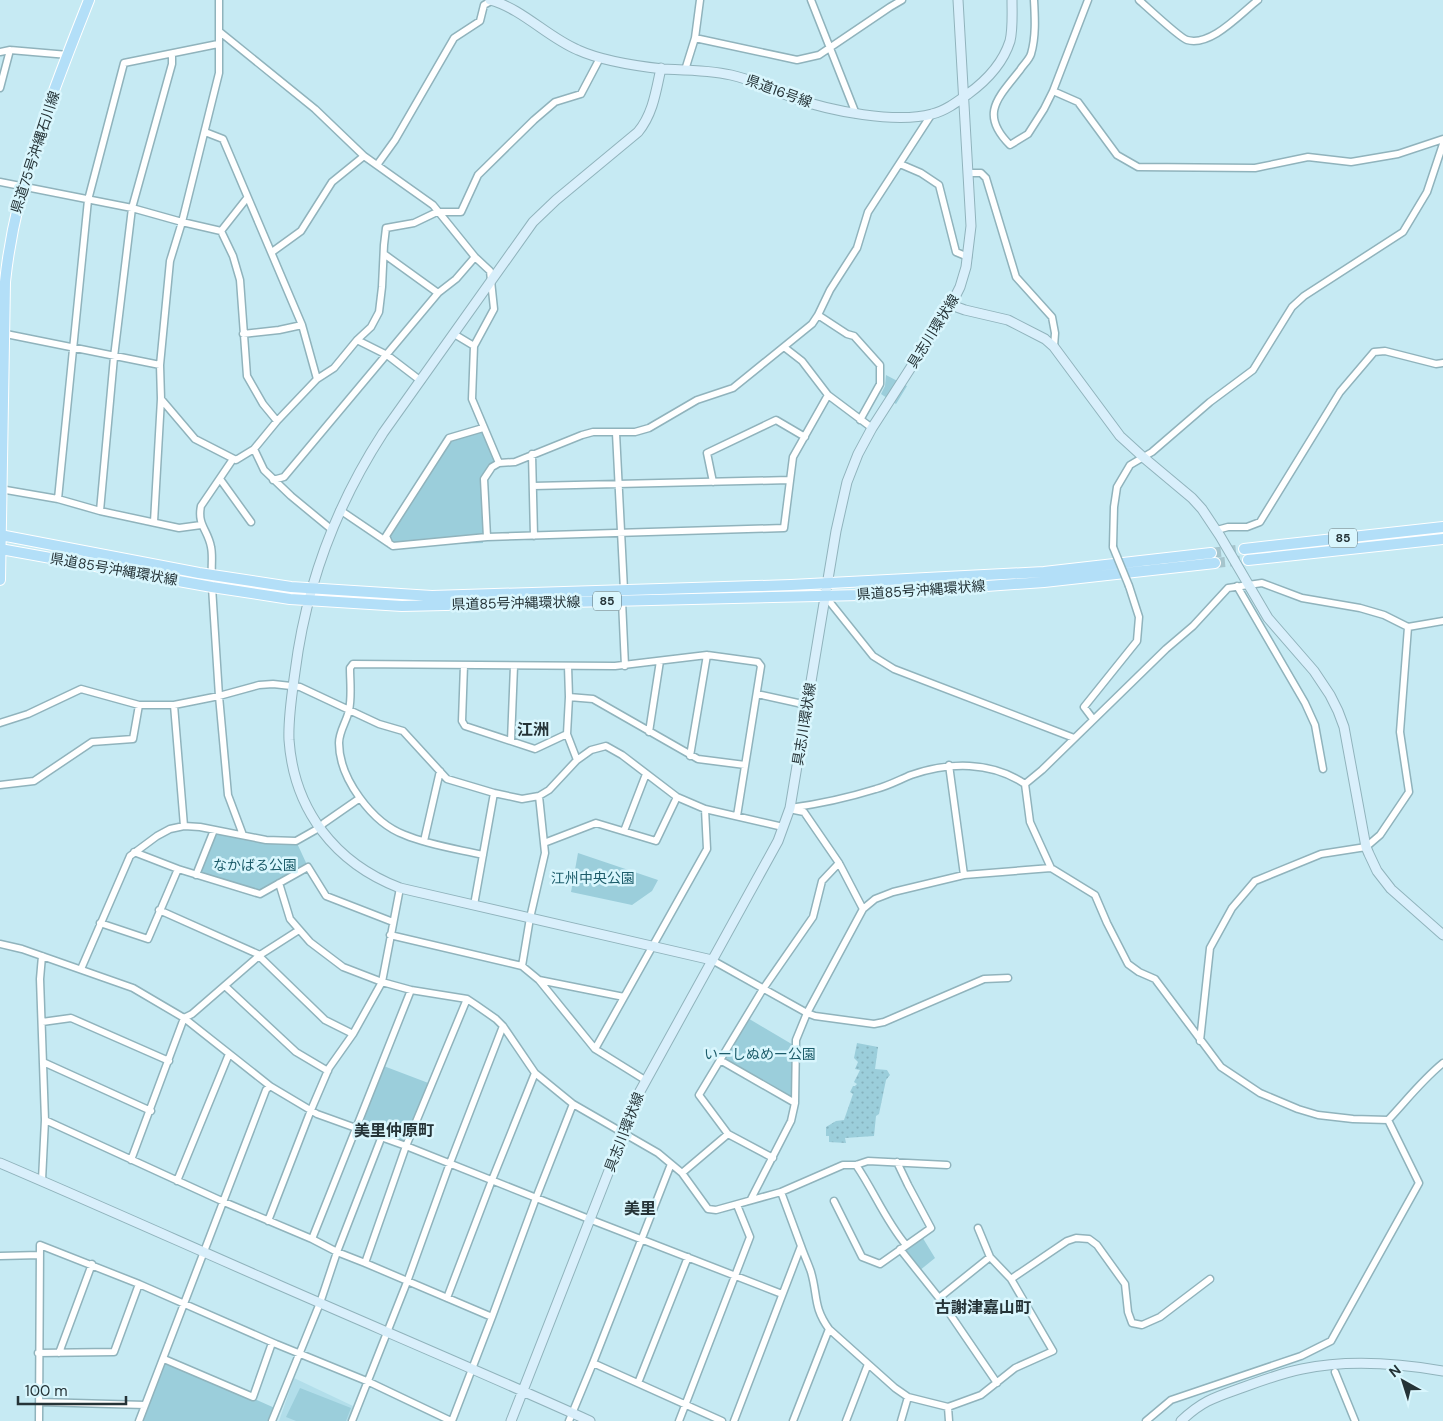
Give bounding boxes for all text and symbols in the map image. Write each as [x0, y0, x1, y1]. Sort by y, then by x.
street label: 県道16号線 [743, 71, 815, 111]
street label: 県道75号沖縄石川線 [7, 89, 63, 215]
street label: 具志川環状線 [903, 291, 963, 371]
road number: 85 [1329, 528, 1357, 548]
street label: 県道85号沖縄環状線 [49, 549, 179, 589]
street label: 県道85号沖縄環状線 [856, 577, 986, 603]
road number: 85 [593, 592, 621, 610]
street label: 県道85号沖縄環状線 [451, 593, 581, 613]
street label: 具志川環状線 [789, 681, 819, 767]
district label: 江洲 [517, 719, 549, 740]
park label: なかばる公園 [213, 856, 297, 874]
park label: 江州中央公園 [551, 869, 635, 887]
park label: いーしぬめー公園 [704, 1045, 816, 1063]
street label: 具志川環状線 [601, 1090, 647, 1174]
district label: 美里仲原町 [354, 1120, 434, 1141]
district label: 美里 [624, 1198, 656, 1219]
district label: 古謝津嘉山町 [935, 1297, 1031, 1318]
north arrow [1378, 1356, 1428, 1406]
text: N [1385, 1361, 1404, 1381]
scale bar [18, 1374, 125, 1406]
text: 100 m [25, 1381, 68, 1401]

